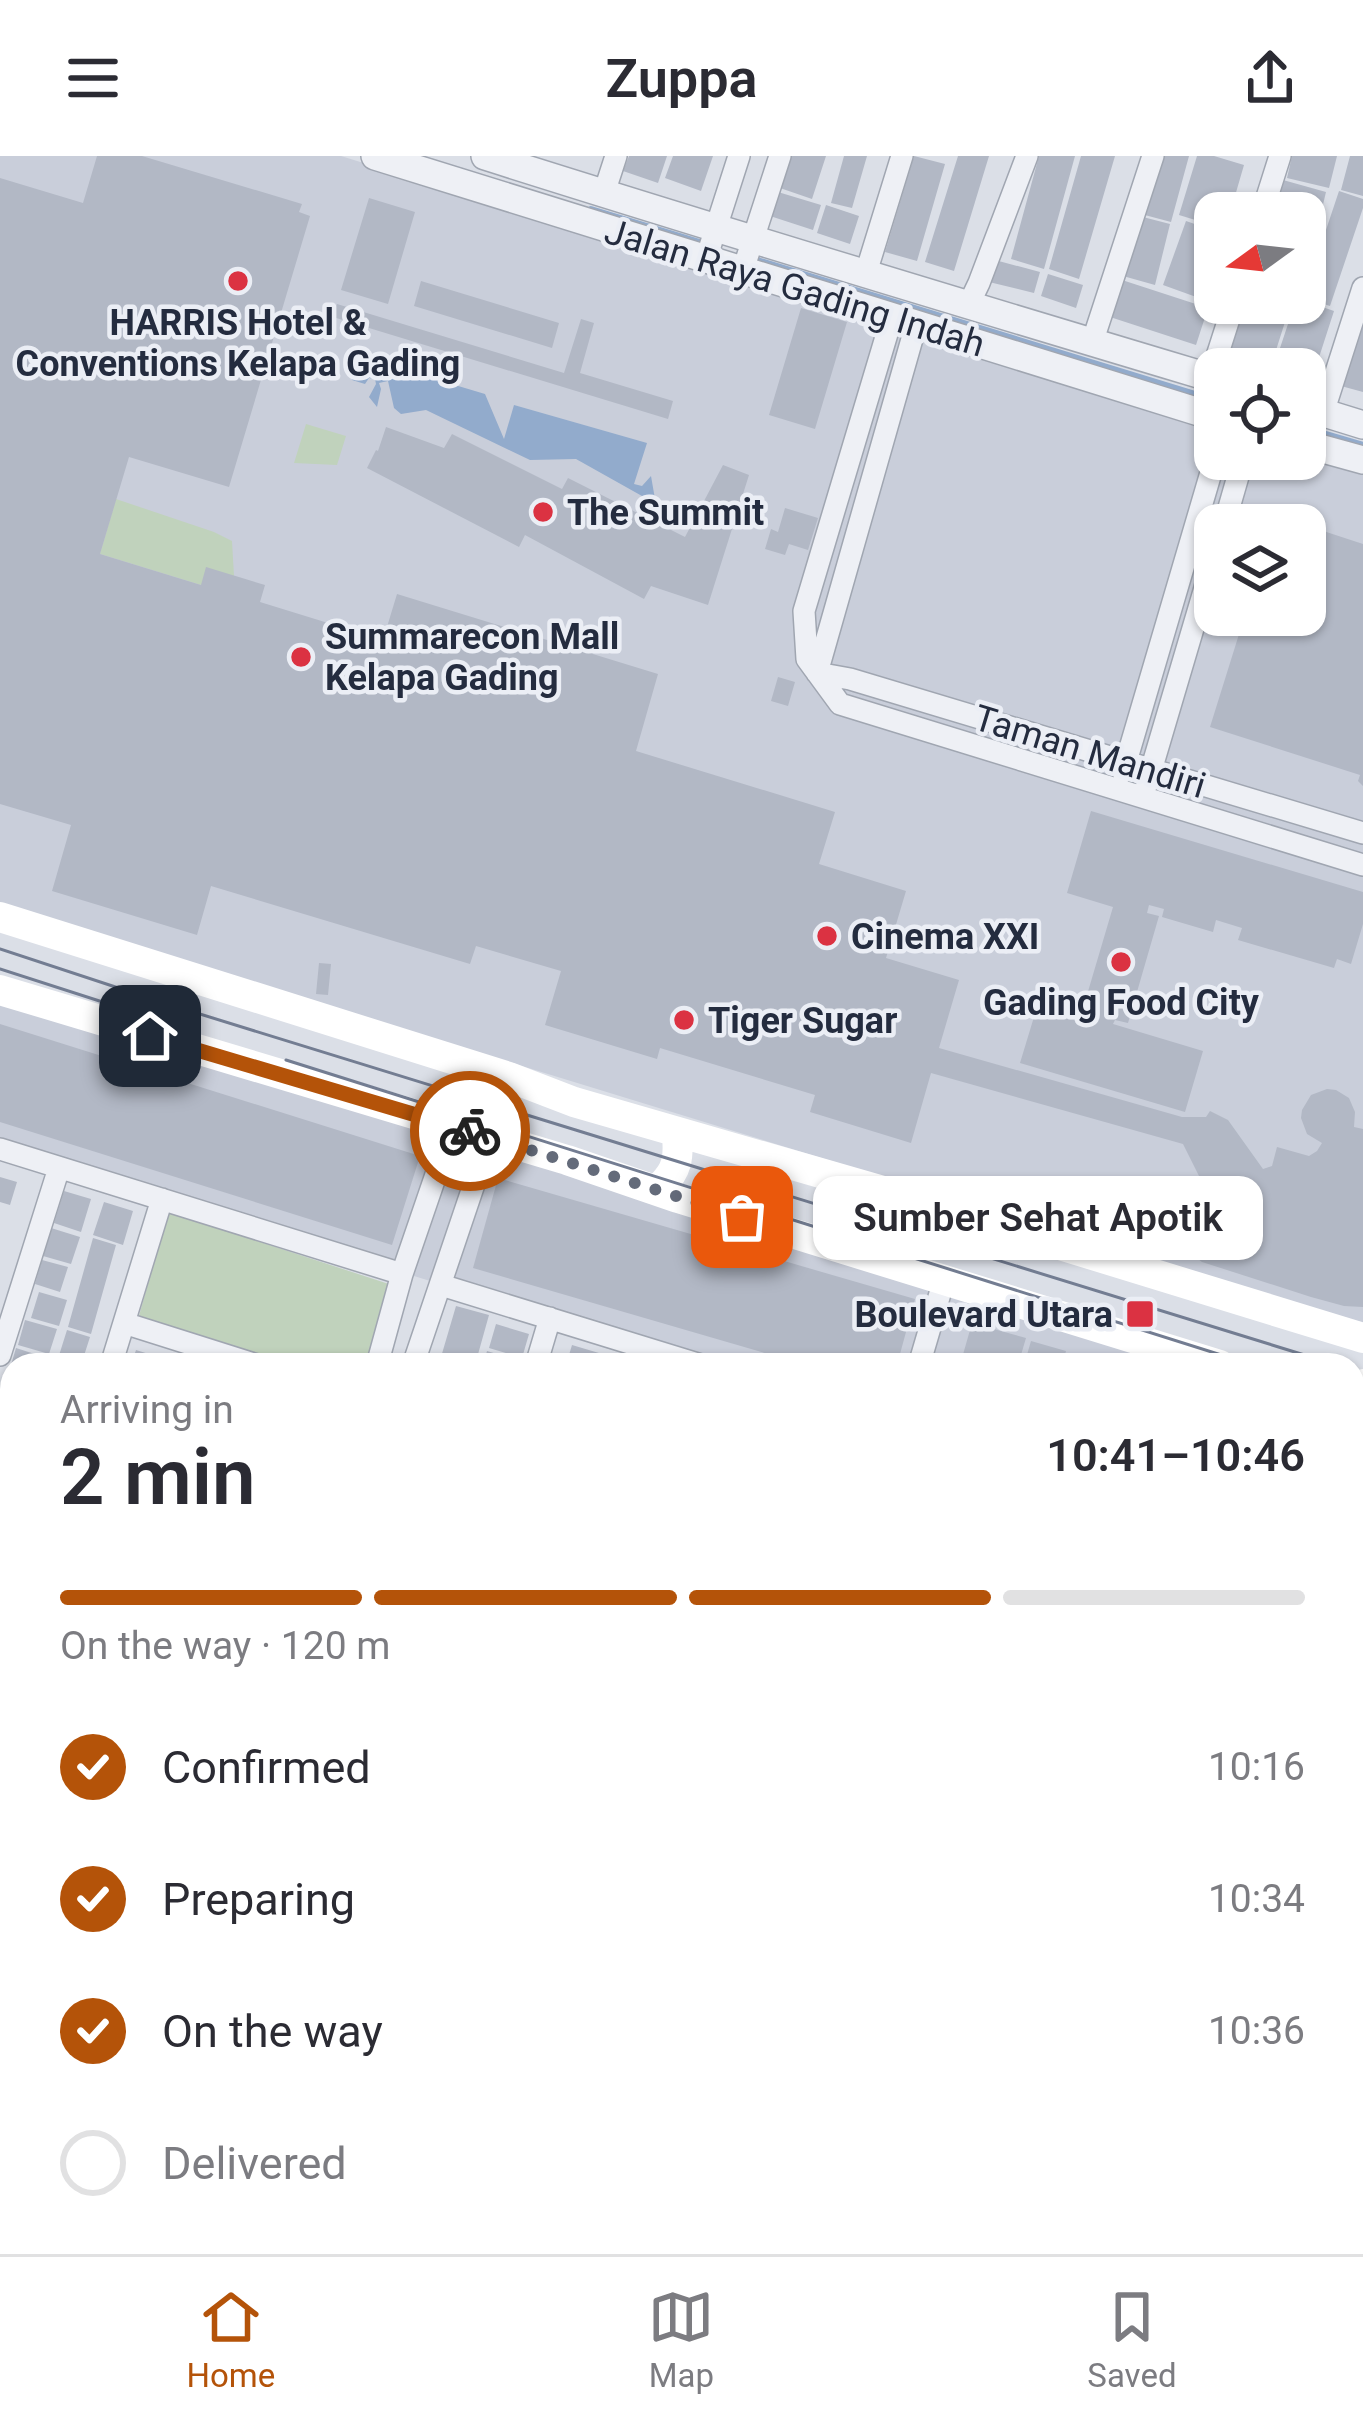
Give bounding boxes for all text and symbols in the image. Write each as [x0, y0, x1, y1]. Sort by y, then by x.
icon: menu [60, 45, 126, 111]
icon: share [1237, 45, 1303, 111]
text: Zuppa [605, 47, 758, 110]
north arrow [1194, 192, 1326, 324]
map controls [1194, 192, 1326, 636]
street label: Jalan Raya Gading Indah [600, 210, 990, 366]
marker: HARRIS Hotel & Conventions Kelapa Gading [225, 268, 251, 294]
place label: HARRIS Hotel & Conventions Kelapa Gading [16, 302, 460, 385]
button: locate [1194, 348, 1326, 480]
place label: The Summit [567, 492, 764, 534]
marker: The Summit [530, 499, 556, 525]
button: layers [1194, 504, 1326, 636]
place label: Summarecon Mall Kelapa Gading [325, 616, 619, 699]
marker: Summarecon Mall Kelapa Gading [288, 644, 314, 670]
street label: Taman Mandiri [969, 697, 1211, 807]
place label: Cinema XXI [851, 916, 1039, 958]
marker: Cinema XXI [814, 923, 840, 949]
marker: Gading Food City [1108, 949, 1134, 975]
place label: Gading Food City [983, 982, 1260, 1024]
pin [99, 985, 201, 1087]
place label: Tiger Sugar [708, 1000, 897, 1042]
icon: home [117, 1003, 183, 1069]
marker: Tiger Sugar [671, 1007, 697, 1033]
courier [410, 1071, 530, 1191]
icon: bike [437, 1098, 503, 1164]
pin [691, 1166, 793, 1268]
callout: Sumber Sehat Apotik [814, 1175, 1264, 1259]
icon: bag [709, 1184, 775, 1250]
text: Sumber Sehat Apotik [853, 1195, 1223, 1241]
place label: Boulevard Utara [854, 1294, 1113, 1336]
marker: Boulevard Utara [1124, 1298, 1156, 1330]
text: Arriving in [60, 1387, 234, 1433]
text: 10:41–10:46 [1046, 1429, 1305, 1482]
text: 2 min [60, 1432, 256, 1523]
text: On the way · 120 m [60, 1623, 391, 1669]
icon: check [60, 1734, 126, 1800]
text: Confirmed [162, 1741, 371, 1794]
text: 10:16 [1208, 1744, 1305, 1790]
icon: check [60, 1866, 126, 1932]
text: Preparing [162, 1873, 355, 1926]
text: 10:34 [1208, 1876, 1305, 1922]
icon: check [60, 1998, 126, 2064]
text: On the way [162, 2005, 383, 2058]
text: 10:36 [1208, 2008, 1305, 2054]
text: Delivered [162, 2137, 347, 2190]
tab: Home [187, 2284, 275, 2395]
tab: Map [648, 2284, 714, 2395]
tab: Saved [1087, 2284, 1177, 2395]

